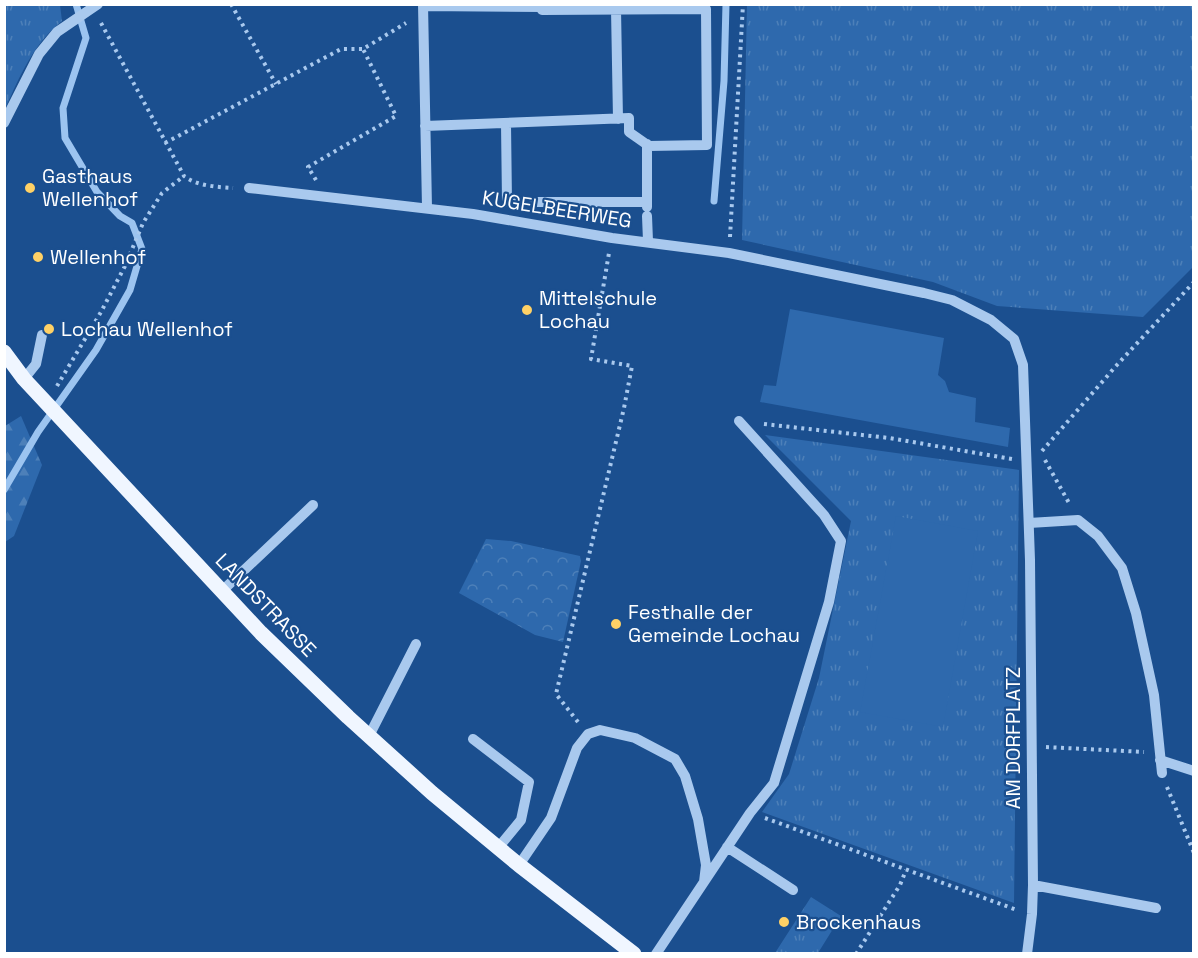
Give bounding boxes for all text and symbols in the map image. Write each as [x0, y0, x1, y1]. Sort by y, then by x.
place label: Gasthaus Wellenhof [42, 163, 138, 212]
marker: Gasthaus Wellenhof [23, 181, 37, 195]
street label: KUGELBEERWEG [480, 184, 634, 234]
place label: Wellenhof [50, 244, 146, 270]
marker: Wellenhof [31, 250, 45, 264]
place label: Mittelschule Lochau [539, 285, 657, 334]
marker: Mittelschule Lochau [520, 303, 534, 317]
place label: Lochau Wellenhof [61, 316, 233, 342]
marker: Lochau Wellenhof [42, 322, 56, 336]
street label: LANDSTRASSE [210, 548, 322, 662]
place label: Festhalle der Gemeinde Lochau [628, 599, 800, 648]
marker: Festhalle der Gemeinde Lochau [609, 617, 623, 631]
street label: AM DORFPLATZ [1000, 667, 1026, 809]
place label: Brockenhaus [796, 909, 921, 935]
marker: Brockenhaus [777, 915, 791, 929]

